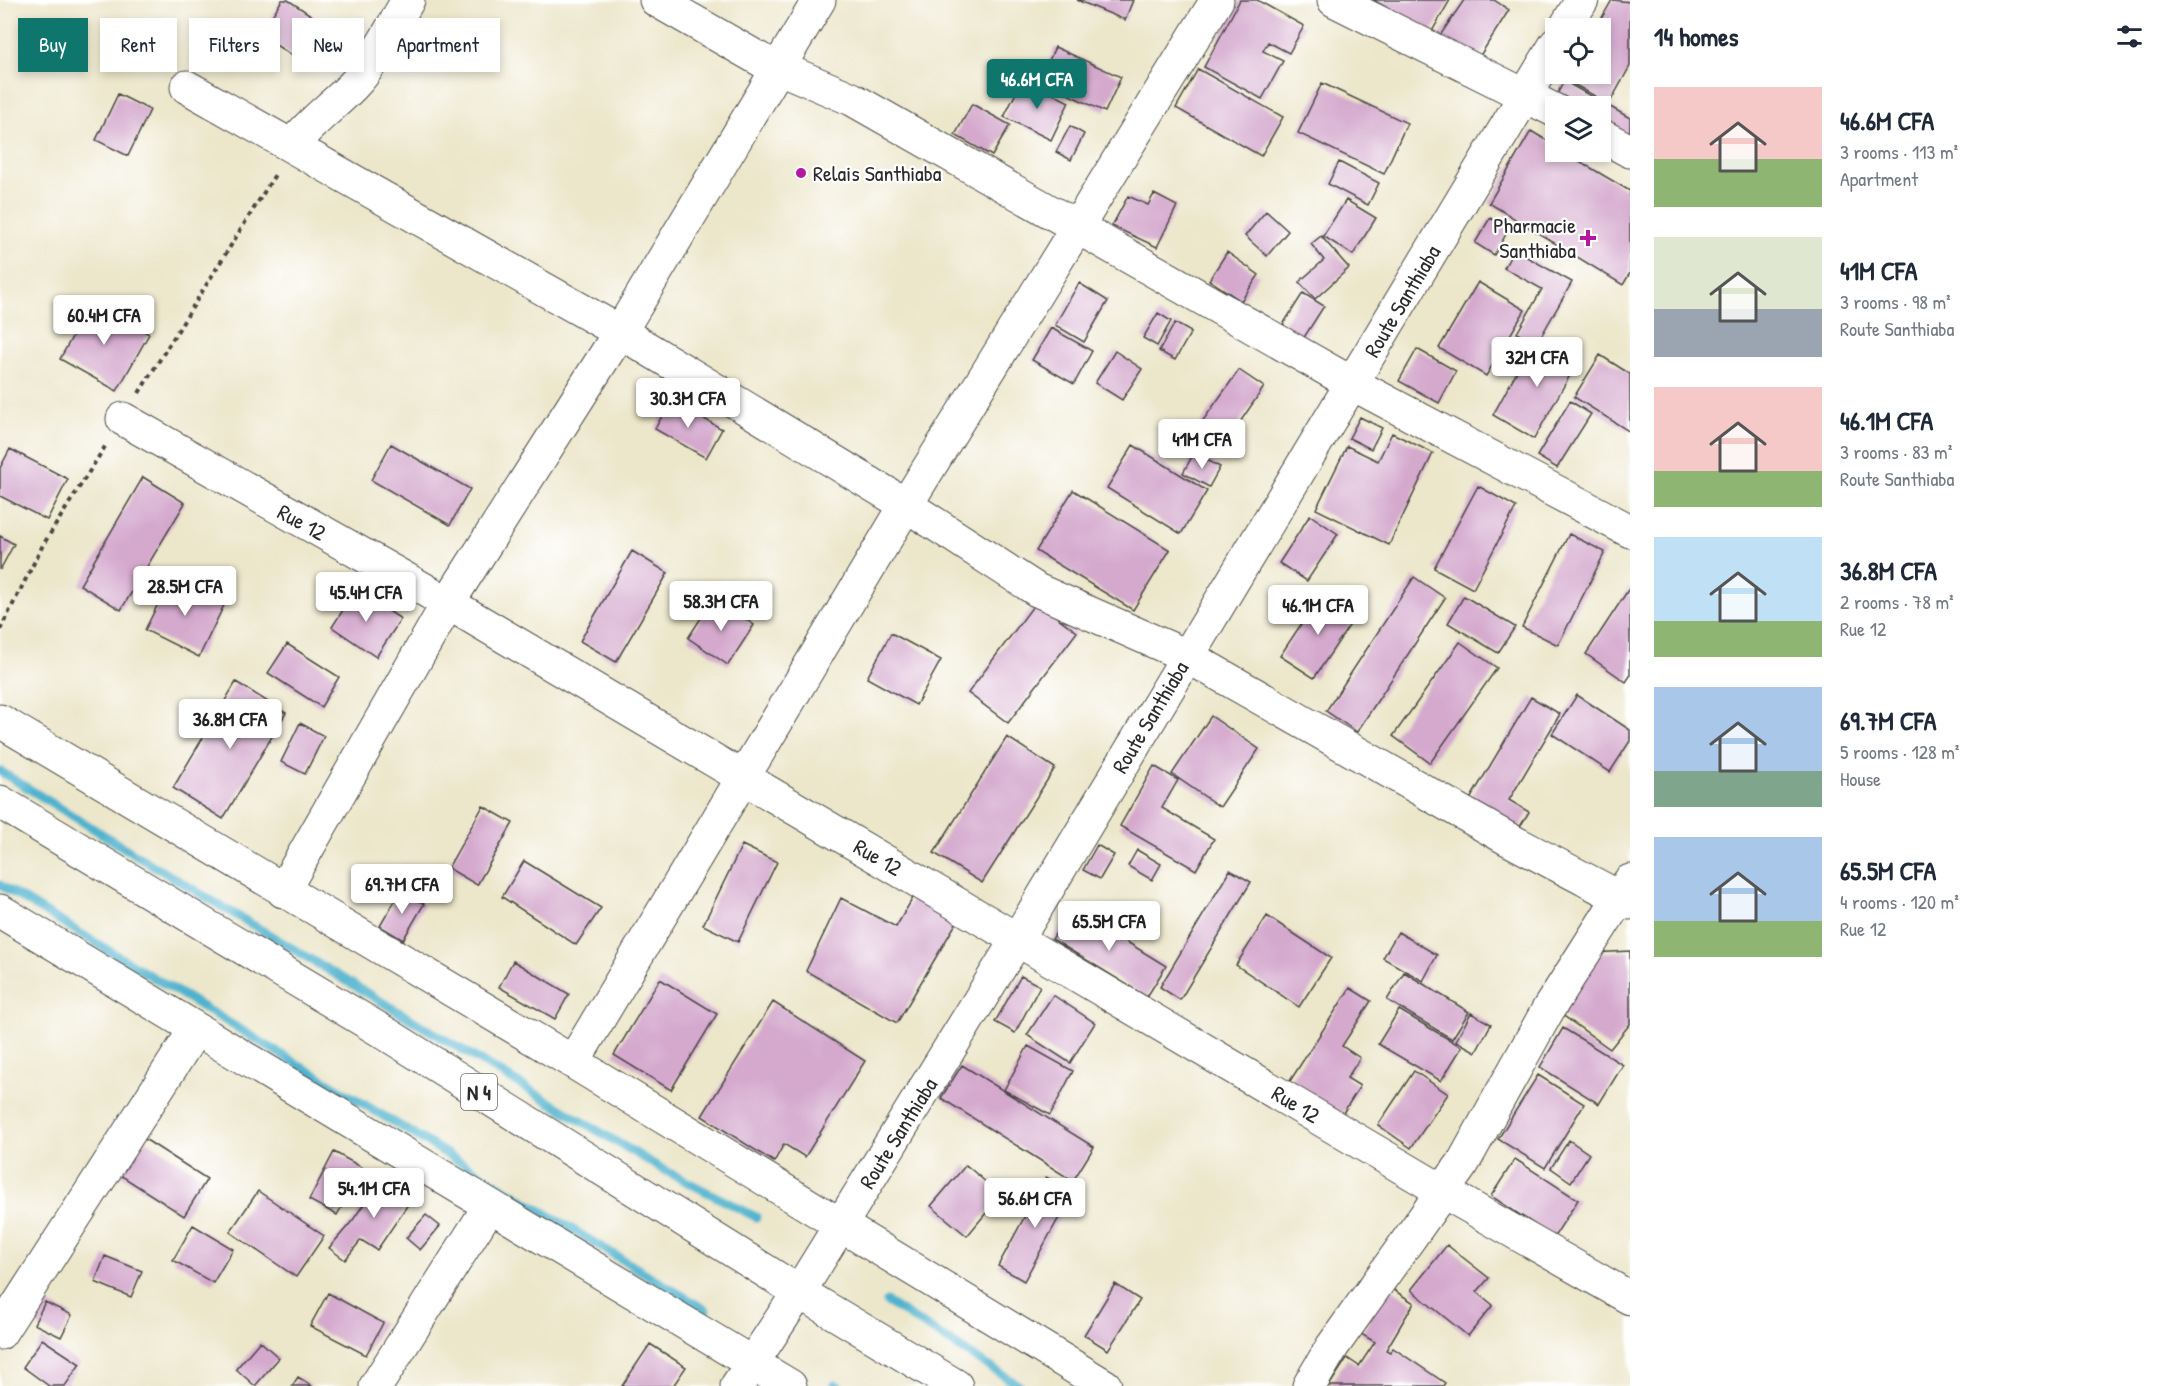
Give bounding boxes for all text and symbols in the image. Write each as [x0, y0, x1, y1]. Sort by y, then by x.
chip: Buy [18, 18, 88, 72]
chip: Rent [100, 18, 177, 72]
chip: Filters [189, 18, 280, 72]
chip: New [292, 18, 364, 72]
chip: Apartment [376, 18, 500, 72]
map controls [1545, 18, 1611, 162]
button: locate [1545, 18, 1611, 84]
text: 14 homes [1654, 19, 1739, 54]
icon: filters [2113, 20, 2146, 53]
pin: 46.6M CFA [968, 59, 1106, 110]
text: 46.6M CFA [1001, 65, 1073, 92]
button: layers [1545, 96, 1611, 162]
text: 46.6M CFA [1840, 103, 1934, 138]
icon: home [1702, 111, 1774, 183]
text: 3 rooms · 113 m² [1840, 138, 1958, 165]
place label: Relais Santhiaba [813, 158, 942, 188]
text: Apartment [1840, 165, 1918, 192]
marker: Relais Santhiaba [794, 166, 808, 180]
place label: Pharmacie Santhiaba [1493, 210, 1576, 265]
marker: Pharmacie Santhiaba [1581, 231, 1595, 245]
street label: Route Santhiaba [1357, 239, 1447, 363]
text: 41M CFA [1840, 253, 1917, 288]
icon: home [1702, 261, 1774, 333]
text: 3 rooms · 98 m² [1840, 288, 1951, 315]
pin: 60.4M CFA [35, 295, 173, 346]
text: 60.4M CFA [67, 301, 141, 328]
text: Route Santhiaba [1840, 315, 1954, 342]
pin: 32M CFA [1482, 337, 1592, 388]
text: 32M CFA [1505, 343, 1569, 370]
pin: 30.3M CFA [619, 378, 757, 429]
text: 30.3M CFA [650, 384, 726, 411]
text: 46.1M CFA [1840, 403, 1933, 438]
icon: home [1702, 411, 1774, 483]
pin: 41M CFA [1147, 419, 1257, 470]
text: 41M CFA [1172, 425, 1232, 452]
text: 3 rooms · 83 m² [1840, 438, 1952, 465]
text: Route Santhiaba [1840, 465, 1954, 492]
street label: Rue 12 [272, 497, 332, 548]
text: 36.8M CFA [1840, 553, 1937, 588]
icon: home [1702, 561, 1774, 633]
pin: 28.5M CFA [116, 566, 254, 617]
text: 28.5M CFA [147, 572, 223, 599]
pin: 45.4M CFA [297, 572, 435, 623]
text: 45.4M CFA [330, 578, 402, 605]
pin: 58.3M CFA [652, 581, 790, 632]
pin: 46.1M CFA [1249, 585, 1387, 636]
text: 58.3M CFA [683, 587, 759, 614]
text: 2 rooms · 78 m² [1840, 588, 1954, 615]
text: 46.1M CFA [1282, 591, 1354, 618]
text: Rue 12 [1840, 615, 1886, 642]
street label: Route Santhiaba [1105, 655, 1195, 779]
pin: 36.8M CFA [161, 699, 299, 750]
text: 69.7M CFA [1840, 703, 1937, 738]
text: 36.8M CFA [193, 705, 267, 732]
icon: home [1702, 711, 1774, 783]
text: 5 rooms · 128 m² [1840, 738, 1959, 765]
text: House [1840, 765, 1881, 792]
street label: Rue 12 [848, 831, 908, 883]
text: 65.5M CFA [1840, 853, 1936, 888]
icon: home [1702, 861, 1774, 933]
pin: 69.7M CFA [333, 864, 471, 915]
text: 69.7M CFA [365, 870, 439, 897]
text: 4 rooms · 120 m² [1840, 888, 1959, 915]
pin: 65.5M CFA [1040, 901, 1178, 952]
text: 65.5M CFA [1072, 907, 1146, 934]
text: Rue 12 [1840, 915, 1886, 942]
street label: Route Santhiaba [852, 1071, 944, 1194]
road number: N 4 [461, 1074, 497, 1110]
street label: Rue 12 [1266, 1078, 1326, 1130]
pin: 54.1M CFA [305, 1168, 443, 1219]
text: 54.1M CFA [338, 1174, 410, 1201]
pin: 56.6M CFA [966, 1178, 1104, 1229]
text: 56.6M CFA [998, 1184, 1072, 1211]

